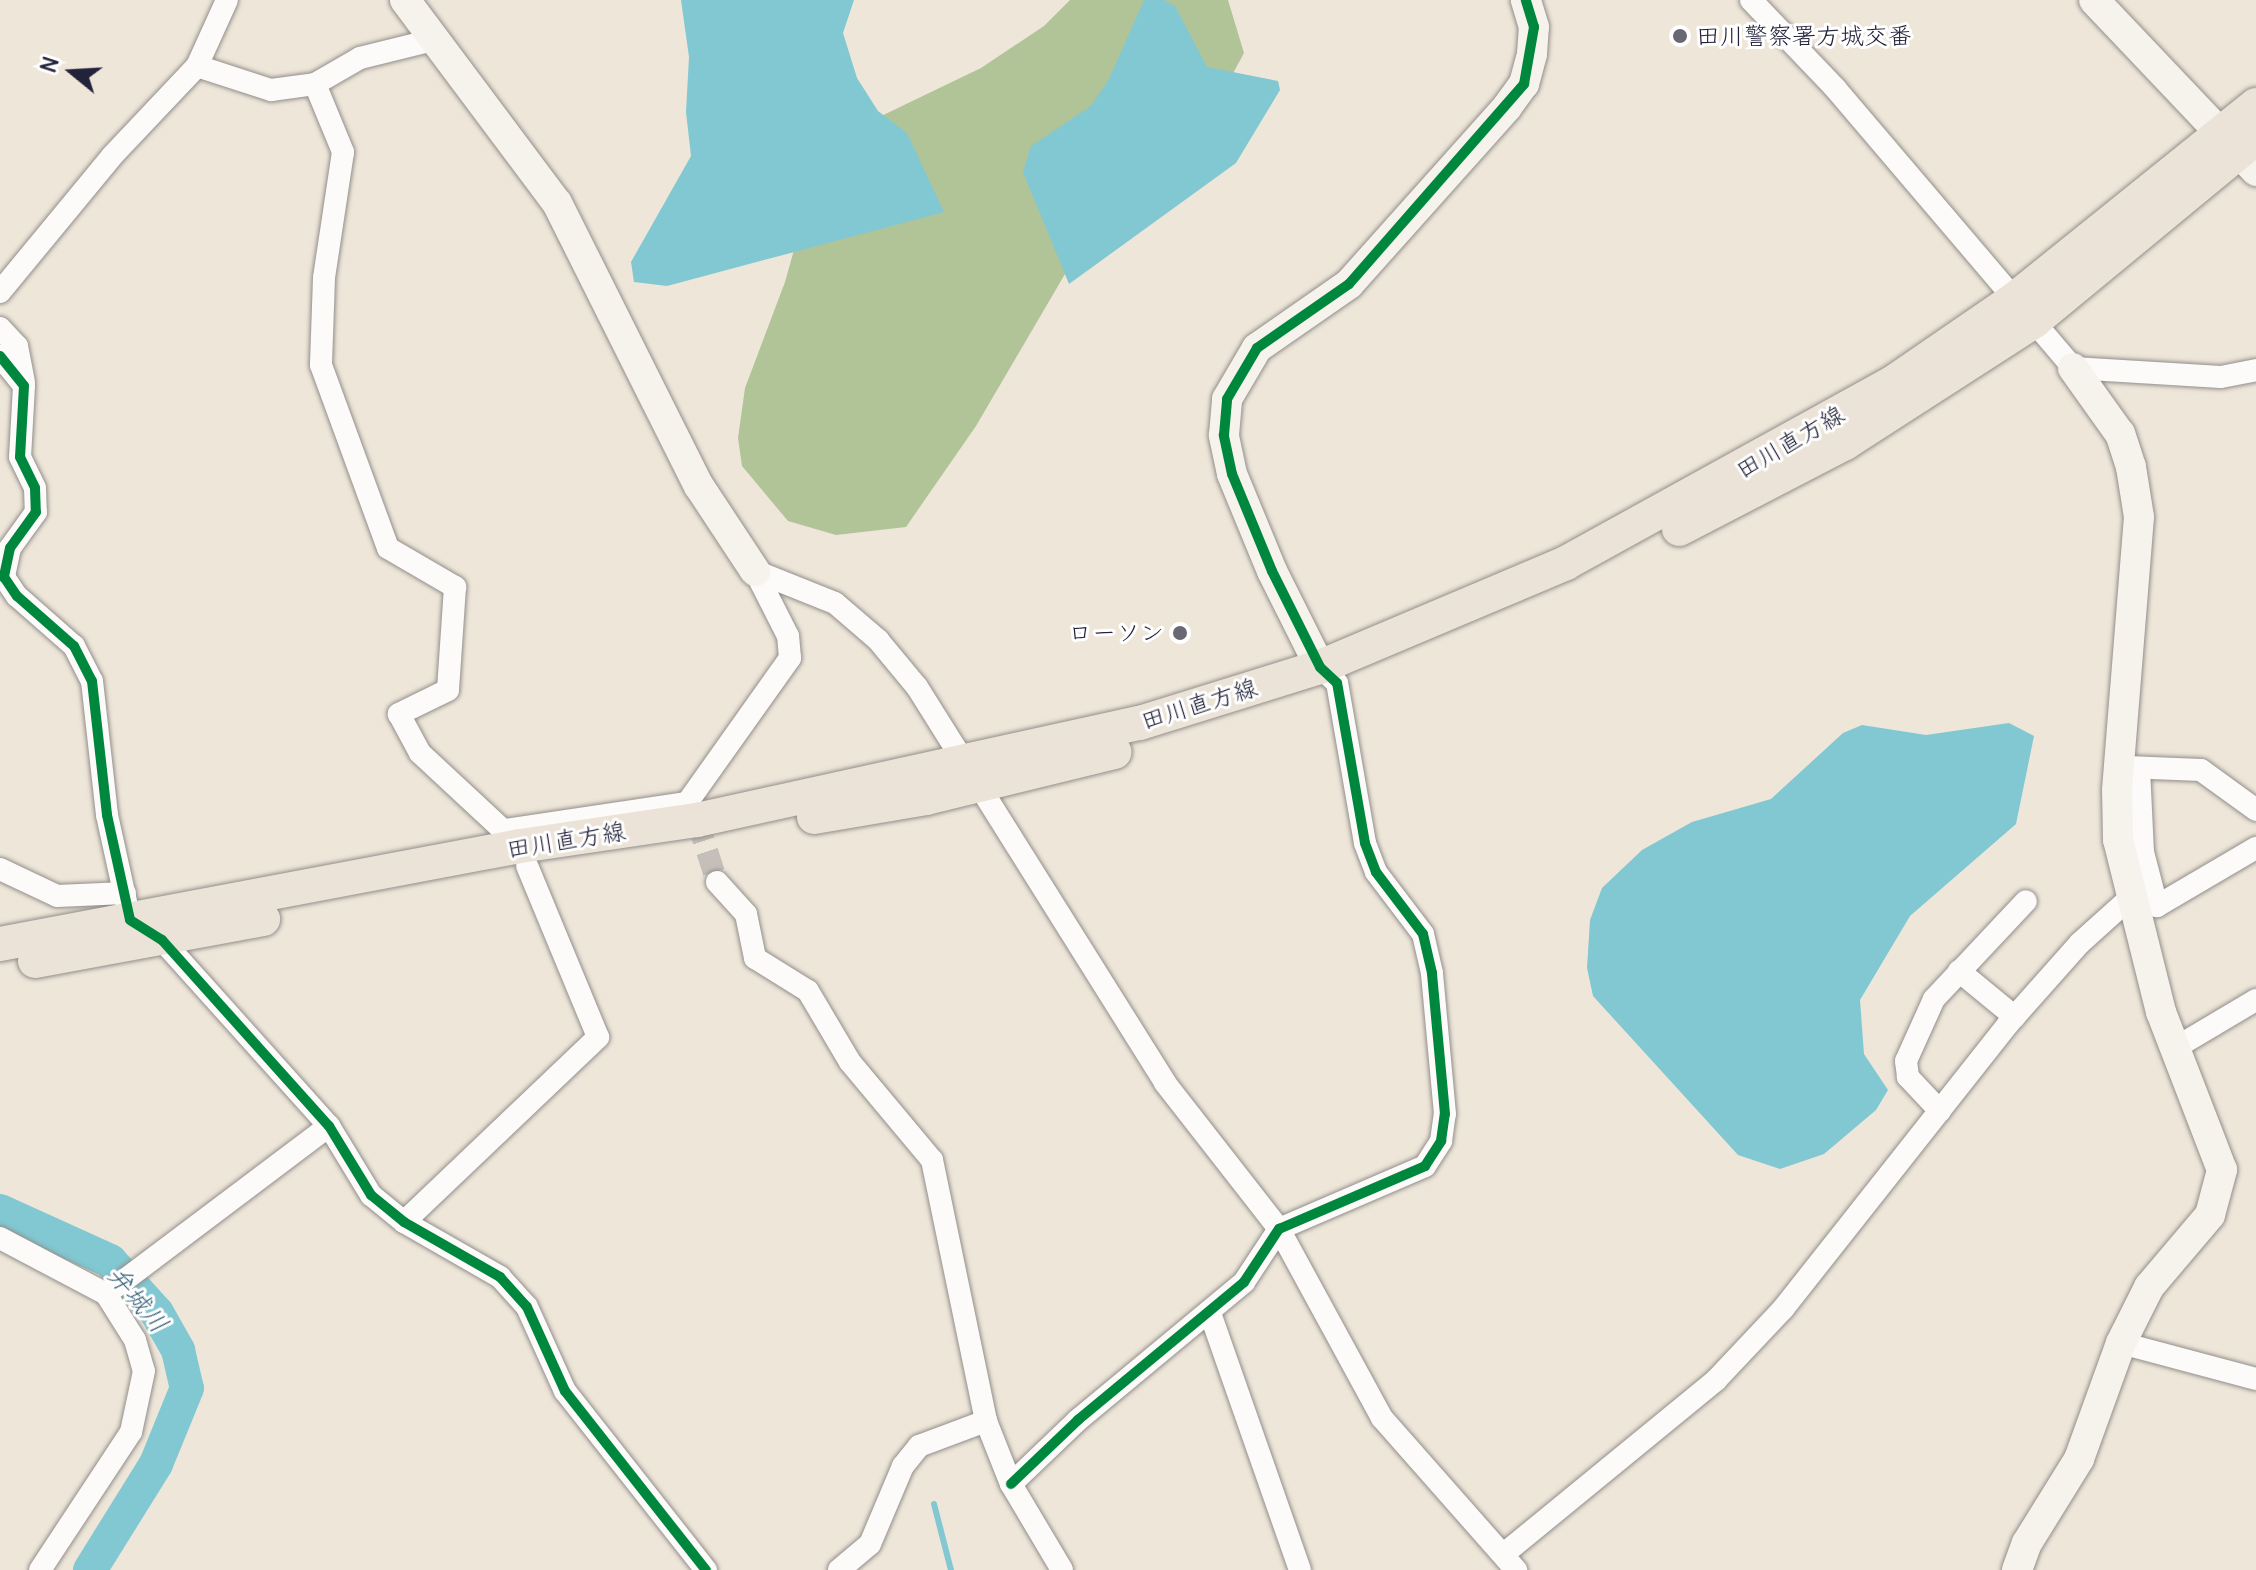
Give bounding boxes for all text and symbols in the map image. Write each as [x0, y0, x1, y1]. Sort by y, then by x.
place label: 田川警察署方城交番 [1696, 22, 1912, 50]
marker: 田川警察署方城交番 [1671, 27, 1689, 45]
north arrow [32, 32, 112, 112]
text: N [34, 53, 65, 76]
street label: 田川直方線 [1731, 400, 1849, 484]
place label: ローソン [1068, 619, 1164, 647]
marker: ローソン [1171, 624, 1189, 642]
street label: 田川直方線 [1137, 673, 1261, 735]
street label: 田川直方線 [504, 816, 628, 864]
water label: 弁城川 [101, 1259, 175, 1339]

